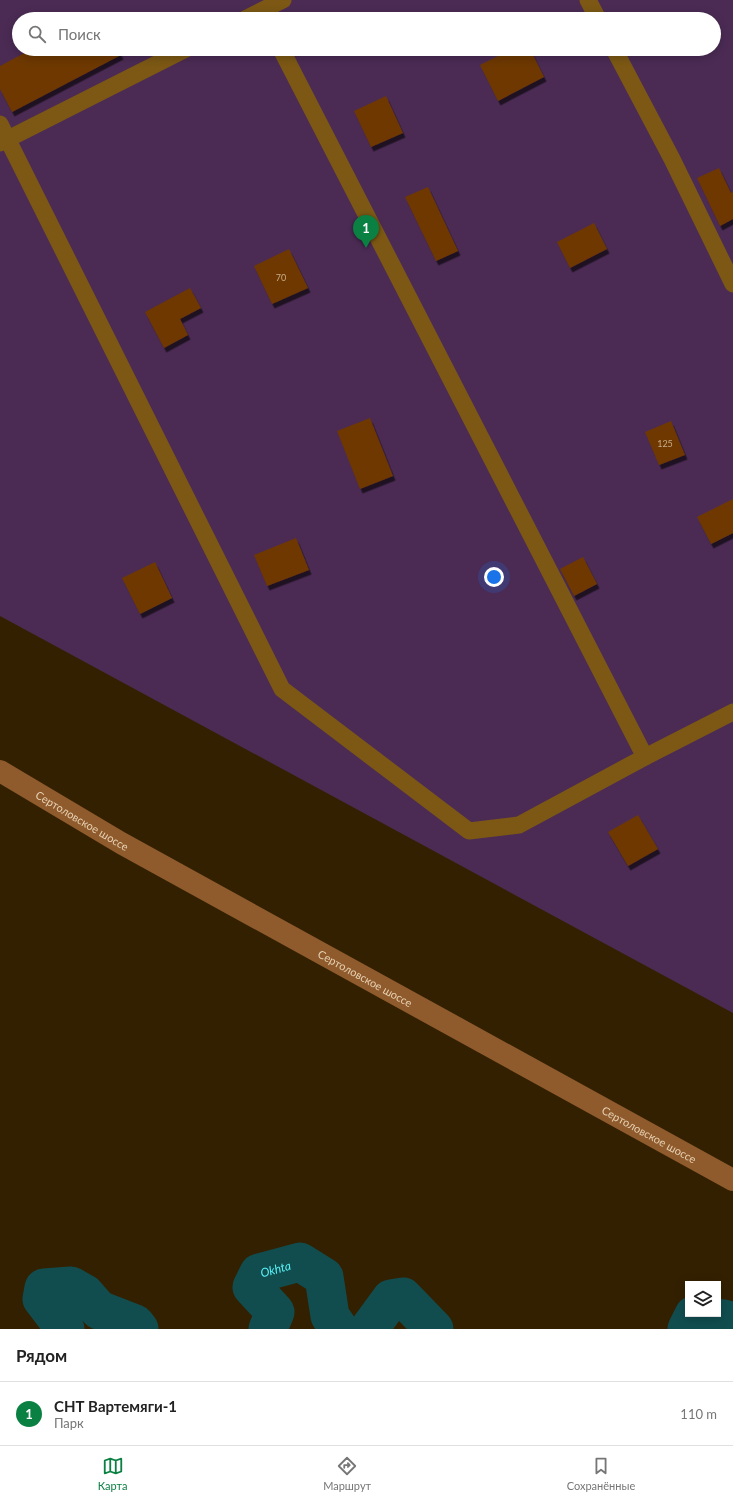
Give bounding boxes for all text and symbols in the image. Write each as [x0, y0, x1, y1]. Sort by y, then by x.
search box [12, 12, 721, 56]
icon: search [26, 23, 48, 45]
text: Поиск [58, 25, 101, 43]
pin: 1 [353, 215, 379, 248]
house number: 70 [276, 272, 286, 283]
house number: 125 [657, 438, 673, 449]
your location [484, 567, 504, 587]
street label: Сертоловское шоссе [34, 787, 131, 853]
street label: Сертоловское шоссе [316, 946, 415, 1009]
street label: Сертоловское шоссе [600, 1103, 699, 1165]
water label: Okhta [258, 1257, 292, 1280]
map controls [685, 1281, 721, 1317]
button: layers [685, 1281, 721, 1317]
text: Рядом [16, 1345, 67, 1366]
text: СНТ Вартемяги-1 [54, 1397, 177, 1415]
text: 1 [25, 1406, 33, 1422]
text: 110 m [680, 1406, 717, 1422]
text: Парк [54, 1415, 84, 1431]
tab: Карта [98, 1455, 128, 1492]
tab: Маршрут [323, 1455, 371, 1492]
tab: Сохранённые [567, 1455, 635, 1492]

